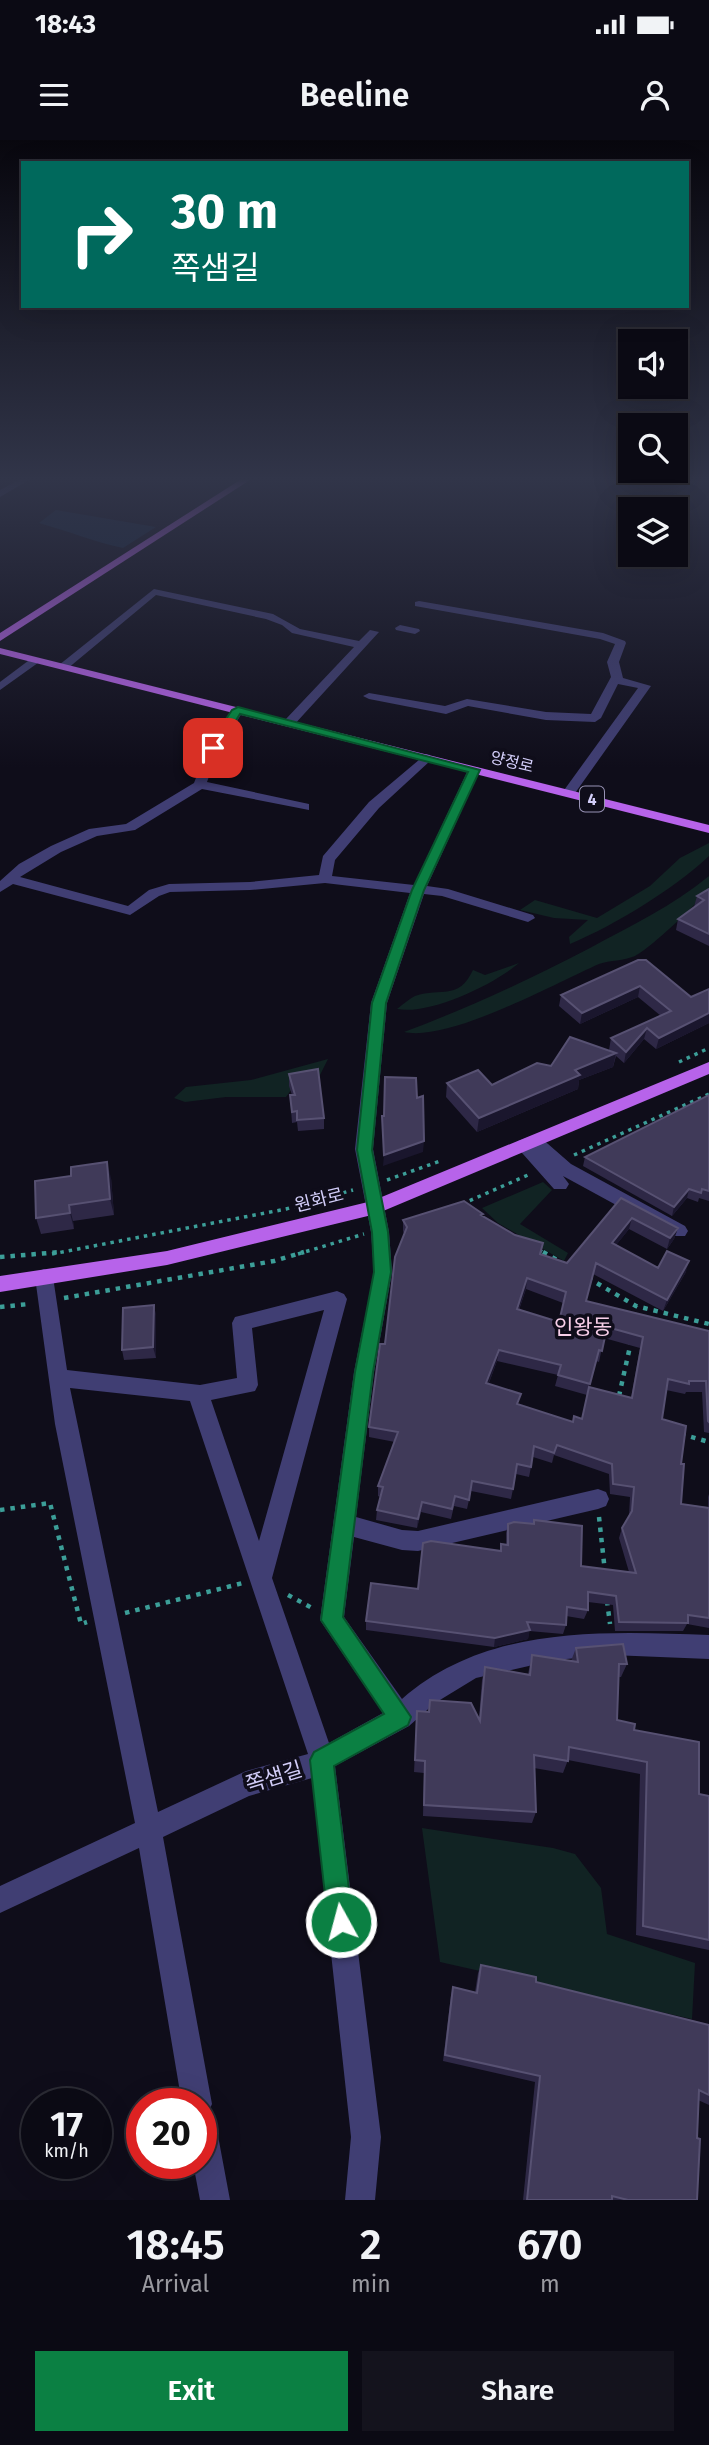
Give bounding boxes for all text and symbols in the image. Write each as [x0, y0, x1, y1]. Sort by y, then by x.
text: 18:43 [35, 9, 96, 40]
icon: menu [35, 76, 73, 114]
text: Beeline [300, 76, 409, 114]
icon: person [636, 76, 674, 114]
text: 30 m [171, 182, 278, 241]
icon: right [56, 189, 147, 280]
text: 쪽샘길 [171, 249, 259, 287]
map controls [618, 329, 688, 567]
button: sound [618, 329, 688, 399]
button: search [618, 413, 688, 483]
button: layers [618, 497, 688, 567]
pin [183, 718, 243, 778]
icon: arrive [194, 729, 232, 767]
street label: 양정로 [488, 747, 536, 777]
road number: 4 [580, 786, 604, 812]
street label: 원화로 [292, 1183, 346, 1217]
district label: 인왕동 [554, 1314, 612, 1340]
street label: 쪽샘길 [242, 1756, 306, 1798]
position arrow [304, 1885, 378, 1959]
speed limit sign: 20 [126, 2088, 217, 2179]
text: 17 [50, 2103, 83, 2145]
text: km/h [44, 2140, 89, 2162]
text: 18:45 [126, 2220, 225, 2270]
text: 2 [360, 2220, 382, 2270]
text: 670 [517, 2220, 583, 2270]
text: Arrival [142, 2270, 209, 2298]
text: min [351, 2270, 391, 2298]
text: m [540, 2270, 560, 2298]
button: Exit [35, 2351, 348, 2431]
button: Share [362, 2351, 674, 2431]

